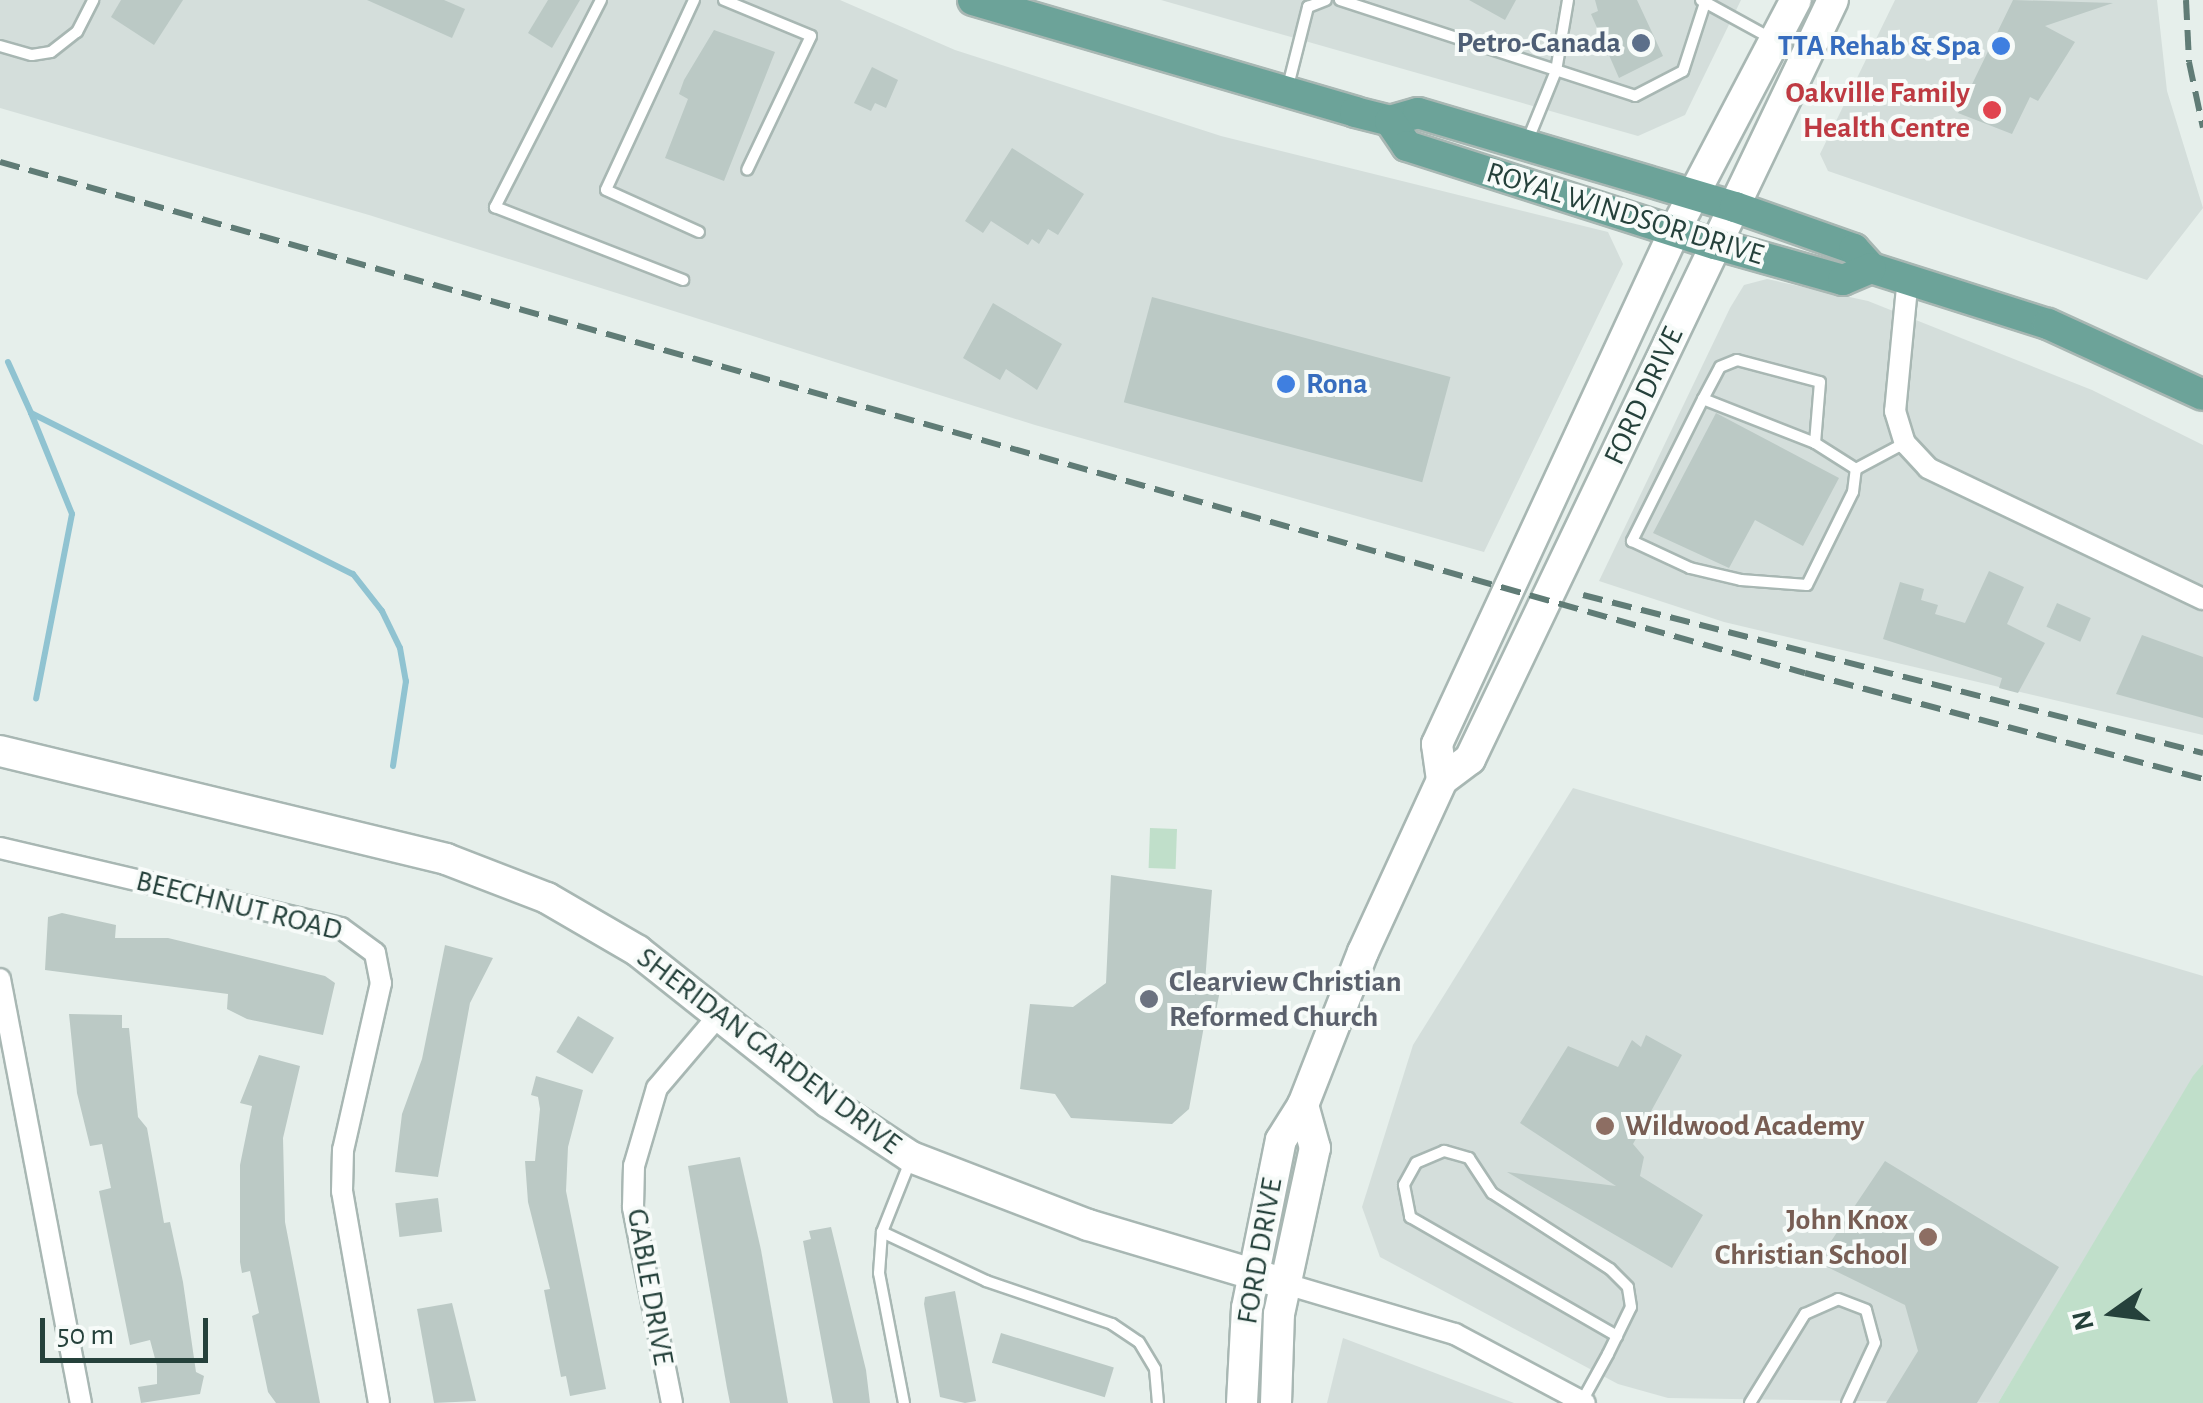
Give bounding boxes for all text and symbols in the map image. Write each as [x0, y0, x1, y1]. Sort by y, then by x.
place label: Petro-Canada [1456, 25, 1621, 61]
place label: TTA Rehab & Spa [1778, 28, 1981, 64]
marker: Petro-Canada [1630, 32, 1652, 54]
marker: TTA Rehab & Spa [1990, 35, 2012, 57]
place label: Oakville Family Health Centre [1785, 75, 1970, 146]
marker: Oakville Family Health Centre [1979, 97, 2005, 123]
street label: ROYAL WINDSOR DRIVE [1482, 155, 1768, 273]
street label: FORD DRIVE [1596, 321, 1692, 471]
place label: Rona [1306, 366, 1368, 402]
marker: Rona [1275, 373, 1297, 395]
street label: BEECHNUT ROAD [132, 863, 346, 949]
street label: SHERIDAN GARDEN DRIVE [630, 940, 908, 1162]
place label: Clearview Christian Reformed Church [1169, 964, 1402, 1034]
marker: Clearview Christian Reformed Church [1138, 988, 1160, 1010]
place label: Wildwood Academy [1625, 1108, 1864, 1144]
marker: Wildwood Academy [1594, 1115, 1616, 1137]
street label: FORD DRIVE [1229, 1175, 1291, 1327]
place label: John Knox Christian School [1715, 1202, 1908, 1272]
street label: GABLE DRIVE [619, 1206, 681, 1368]
marker: John Knox Christian School [1917, 1226, 1939, 1248]
north arrow [2063, 1263, 2163, 1363]
scale bar [45, 1298, 212, 1360]
text: N [2068, 1307, 2100, 1333]
text: 50 m [57, 1320, 114, 1350]

